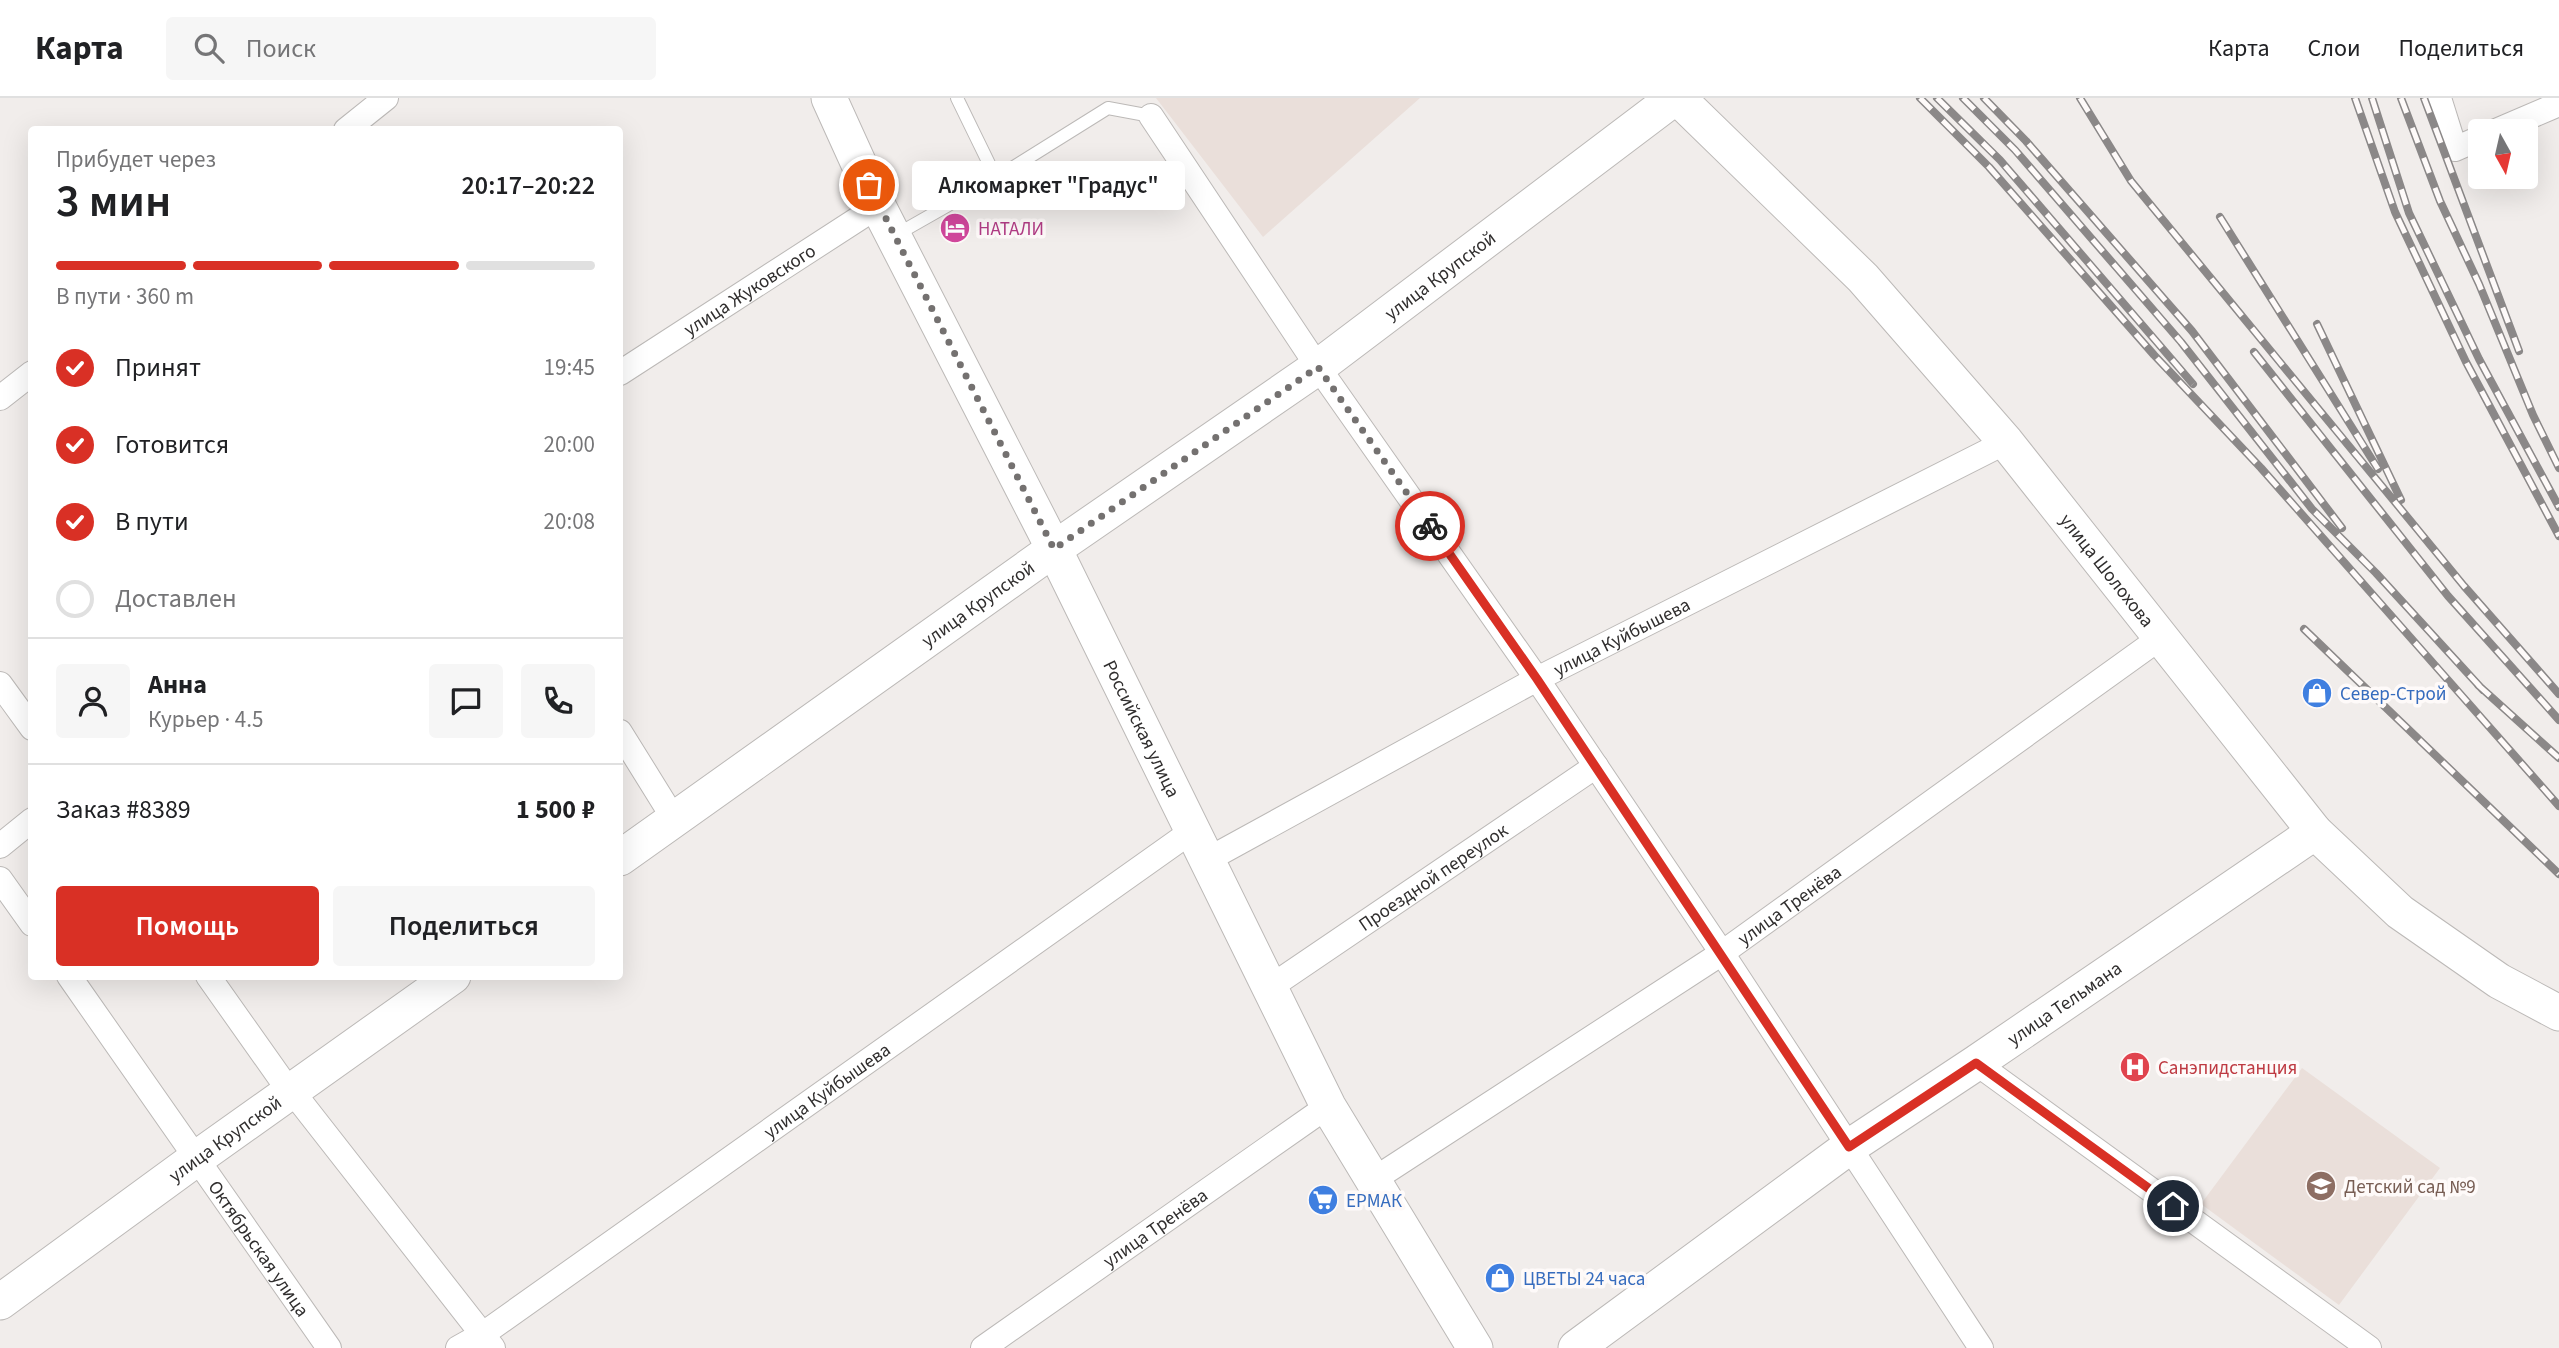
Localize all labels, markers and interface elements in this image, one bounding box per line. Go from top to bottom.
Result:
search box [166,17,656,80]
text: Карта [35,25,124,72]
icon: search [190,29,228,67]
text: Поиск [246,30,316,67]
text: Карта [2208,31,2270,66]
text: Слои [2308,31,2361,66]
text: Поделиться [2399,31,2524,66]
north arrow [2468,119,2538,189]
map controls [2468,119,2538,189]
text: Прибудет через [56,143,216,176]
pin [839,155,899,215]
callout: Алкомаркет "Градус" [911,160,1184,210]
icon: bag [850,166,888,204]
text: 20:17–20:22 [462,167,595,204]
text: 3 мин [56,169,171,234]
text: Алкомаркет "Градус" [938,169,1159,202]
hotel icon: НАТАЛИ [938,211,972,245]
place label: НАТАЛИ [978,216,1044,243]
street label: улица Крупской [1379,225,1502,327]
street label: улица Жуковского [679,238,821,343]
text: В пути · 360 m [56,280,194,313]
icon: check [56,349,94,387]
text: Принят [115,349,201,386]
text: 19:45 [544,351,595,384]
icon: check [56,426,94,464]
text: Готовится [115,426,229,463]
text: 20:00 [544,428,595,461]
courier [1395,491,1465,561]
icon: check [56,503,94,541]
text: В пути [115,503,189,540]
text: 20:08 [544,505,595,538]
icon: bike [1411,507,1449,545]
street label: улица Шолохова [2053,508,2160,634]
street label: улица Крупской [916,555,1041,654]
text: Доставлен [115,580,237,617]
street label: улица Куйбышева [1549,592,1695,684]
street label: Российская улица [1096,656,1186,802]
button: person [56,664,130,738]
button: chat [429,664,503,738]
button: phone [521,664,595,738]
text: Анна [148,666,207,703]
shop icon: Север-Строй [2300,676,2334,710]
place label: Север-Строй [2340,681,2447,708]
text: Курьер · 4.5 [148,703,263,736]
text: Заказ #8389 [56,791,191,828]
text: 1 500 ₽ [516,791,595,828]
street label: Проездной переулок [1353,817,1514,938]
street label: улица Тренёва [1732,859,1848,953]
button: Помощь [56,886,319,966]
button: Поделиться [333,886,595,966]
street label: улица Тельмана [2002,955,2128,1053]
street label: улица Куйбышева [759,1037,897,1146]
hospital icon: Санэпидстанция [2118,1050,2152,1084]
place label: Санэпидстанция [2158,1055,2297,1082]
street label: улица Крупской [164,1090,288,1189]
school or university icon: Детский сад №9 [2304,1169,2338,1203]
place label: Детский сад №9 [2344,1174,2476,1201]
street label: Октябрьская улица [201,1175,315,1323]
pin [2143,1176,2203,1236]
street label: улица Тренёва [1098,1182,1214,1275]
supermarket icon: ЕРМАК [1306,1183,1340,1217]
icon: home [2154,1187,2192,1225]
place label: ЕРМАК [1346,1188,1402,1215]
shop icon: ЦВЕТЫ 24 часа [1483,1261,1517,1295]
place label: ЦВЕТЫ 24 часа [1523,1266,1645,1293]

